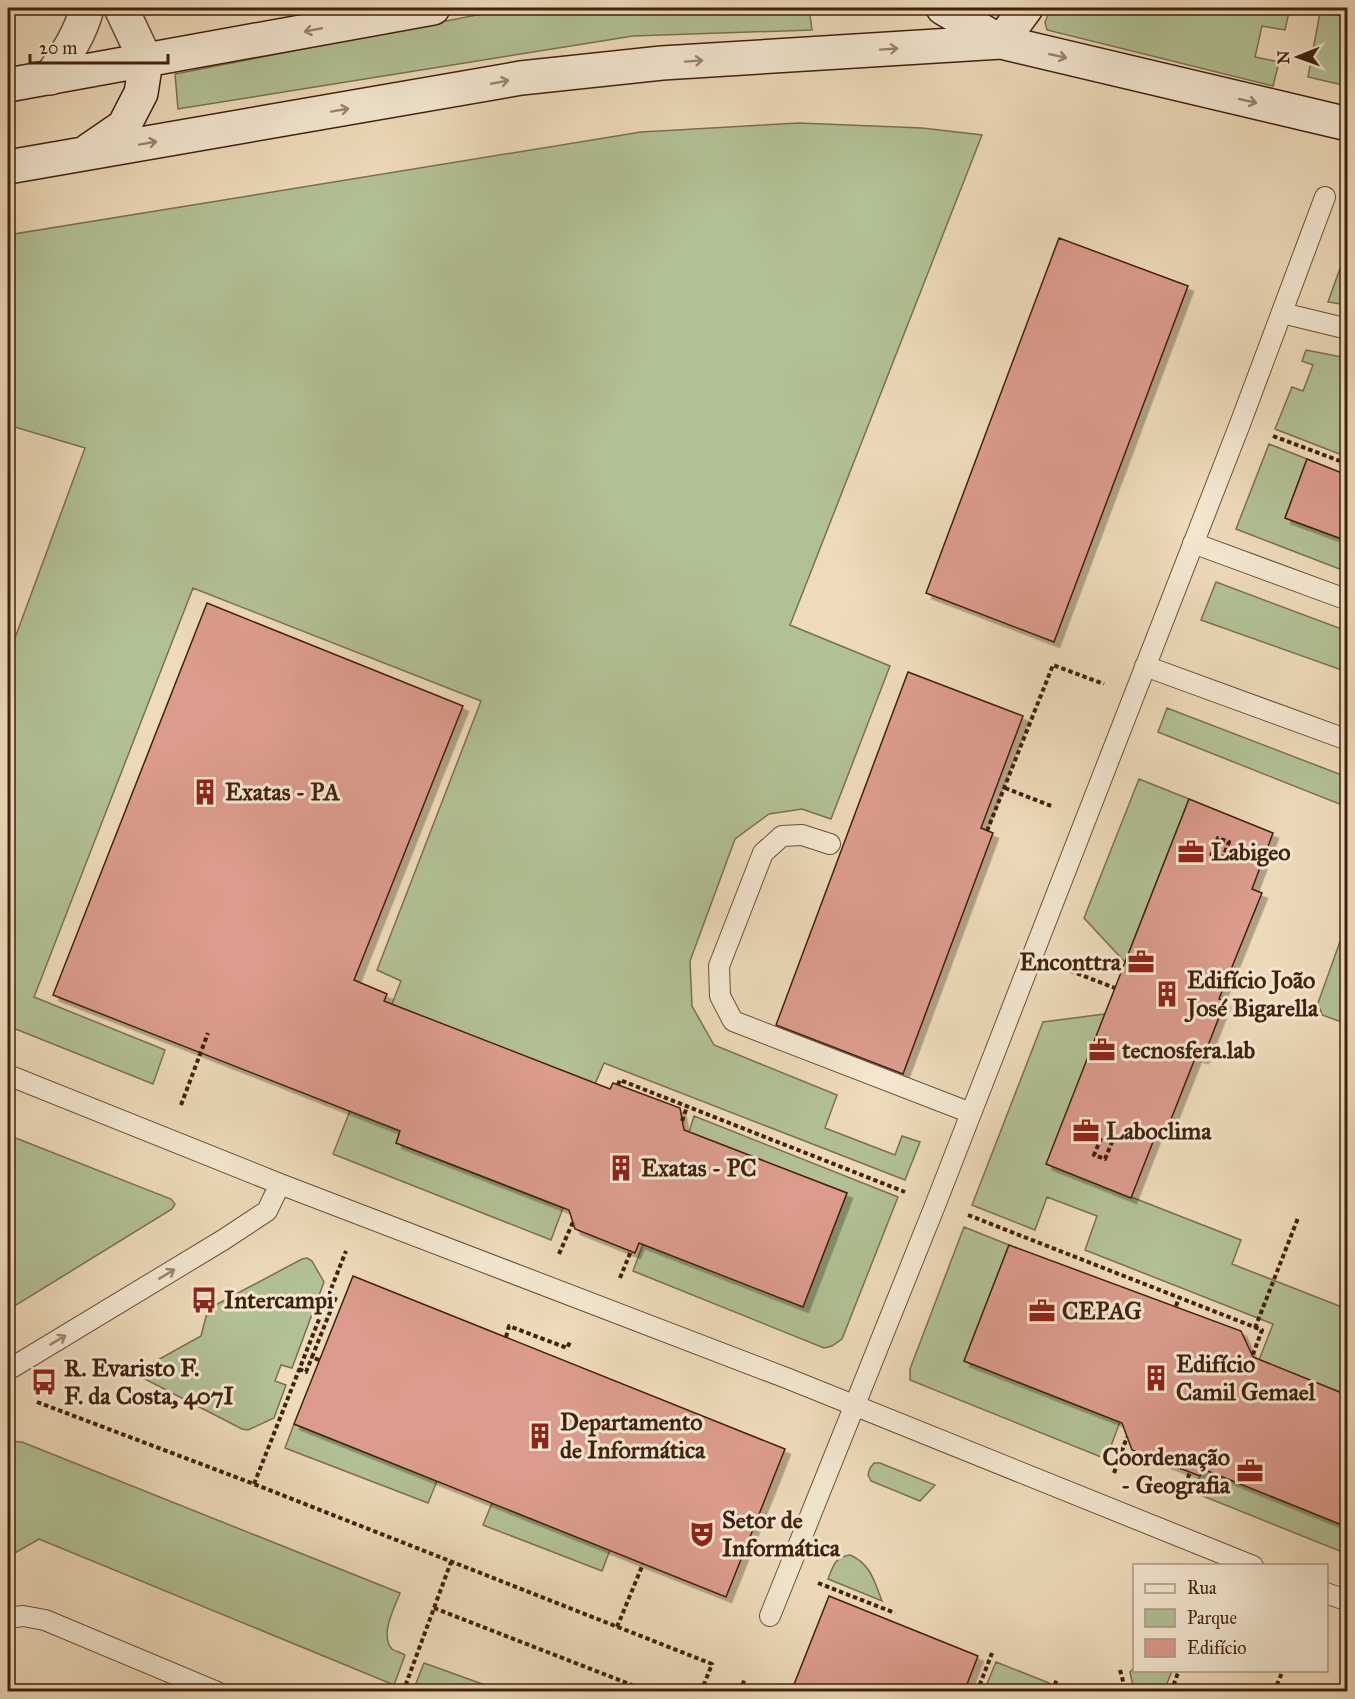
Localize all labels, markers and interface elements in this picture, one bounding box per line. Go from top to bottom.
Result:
one-way arrow [304,25,323,36]
scale bar [30,27,168,65]
north arrow [1268,27,1328,87]
text: 20 m [39,37,77,59]
one-way arrow [878,43,898,54]
one-way arrow [1048,50,1067,62]
text: N [1274,50,1293,64]
one-way arrow [684,55,704,66]
one-way arrow [490,76,510,87]
one-way arrow [1238,95,1257,107]
one-way arrow [330,104,349,115]
one-way arrow [138,137,157,148]
building icon: Exatas - PA [190,777,220,807]
place label: Exatas - PA [225,777,341,807]
office icon: Labigeo [1176,837,1206,867]
place label: Labigeo [1211,837,1291,867]
place label: Enconttra [1019,947,1122,977]
office icon: Enconttra [1126,947,1156,977]
place label: Edifício João José Bigarella [1184,965,1319,1023]
building icon: Edifício João José Bigarella [1152,979,1182,1009]
office icon: tecnosfera.lab [1087,1035,1117,1065]
place label: tecnosfera.lab [1121,1035,1256,1065]
office icon: Laboclima [1071,1116,1101,1146]
place label: Laboclima [1106,1116,1212,1146]
building icon: Exatas - PC [606,1153,636,1183]
place label: Exatas - PC [641,1153,757,1183]
one-way arrow [158,1268,175,1280]
bus stop icon: Intercampi [189,1285,219,1315]
place label: Intercampi [224,1285,334,1315]
office icon: CEPAG [1027,1296,1057,1326]
place label: CEPAG [1062,1296,1142,1326]
one-way arrow [49,1334,66,1346]
place label: Edifício Camil Gemael [1176,1349,1316,1407]
place label: R. Evaristo F. F. da Costa, 407I [64,1353,234,1411]
building icon: Edifício Camil Gemael [1141,1363,1171,1393]
bus stop icon: R. Evaristo F. F. da Costa, 407I [29,1367,59,1397]
place label: Departamento de Informática [560,1407,706,1465]
building icon: Departamento de Informática [525,1421,555,1451]
place label: Coordenação - Geografia [1103,1442,1231,1500]
office icon: Coordenação - Geografia [1235,1456,1265,1486]
place label: Setor de Informática [722,1505,841,1563]
theatre icon: Setor de Informática [687,1519,717,1549]
legend [1133,1564,1328,1672]
text: Rua [1187,1577,1217,1599]
text: Parque [1187,1607,1237,1630]
text: Edifício [1187,1637,1246,1659]

